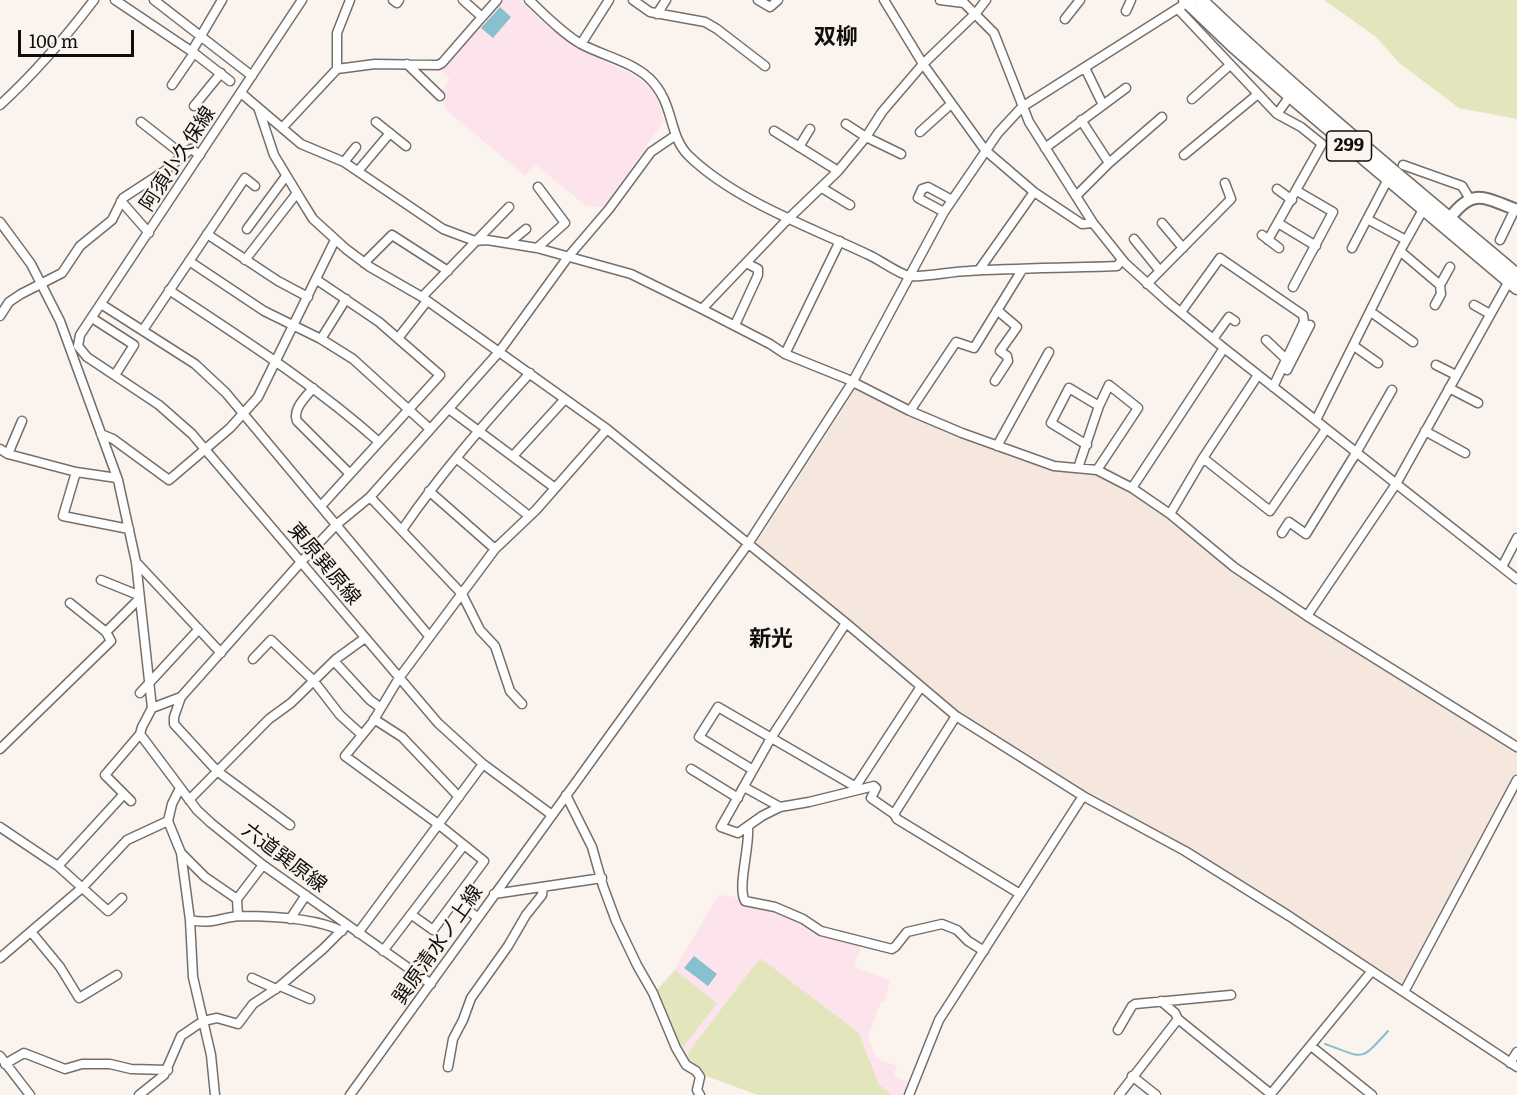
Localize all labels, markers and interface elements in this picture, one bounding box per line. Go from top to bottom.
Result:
scale bar [21,18,136,56]
district label: 双柳 [814,25,858,51]
text: 100 m [29,27,78,54]
street label: 阿須小久保線 [135,102,221,216]
road number: 299 [1326,131,1372,161]
street label: 東原巽原線 [283,518,365,610]
district label: 新光 [749,627,793,653]
street label: 六道巽原線 [237,818,331,898]
street label: 巽原清水ノ上線 [388,881,488,1009]

